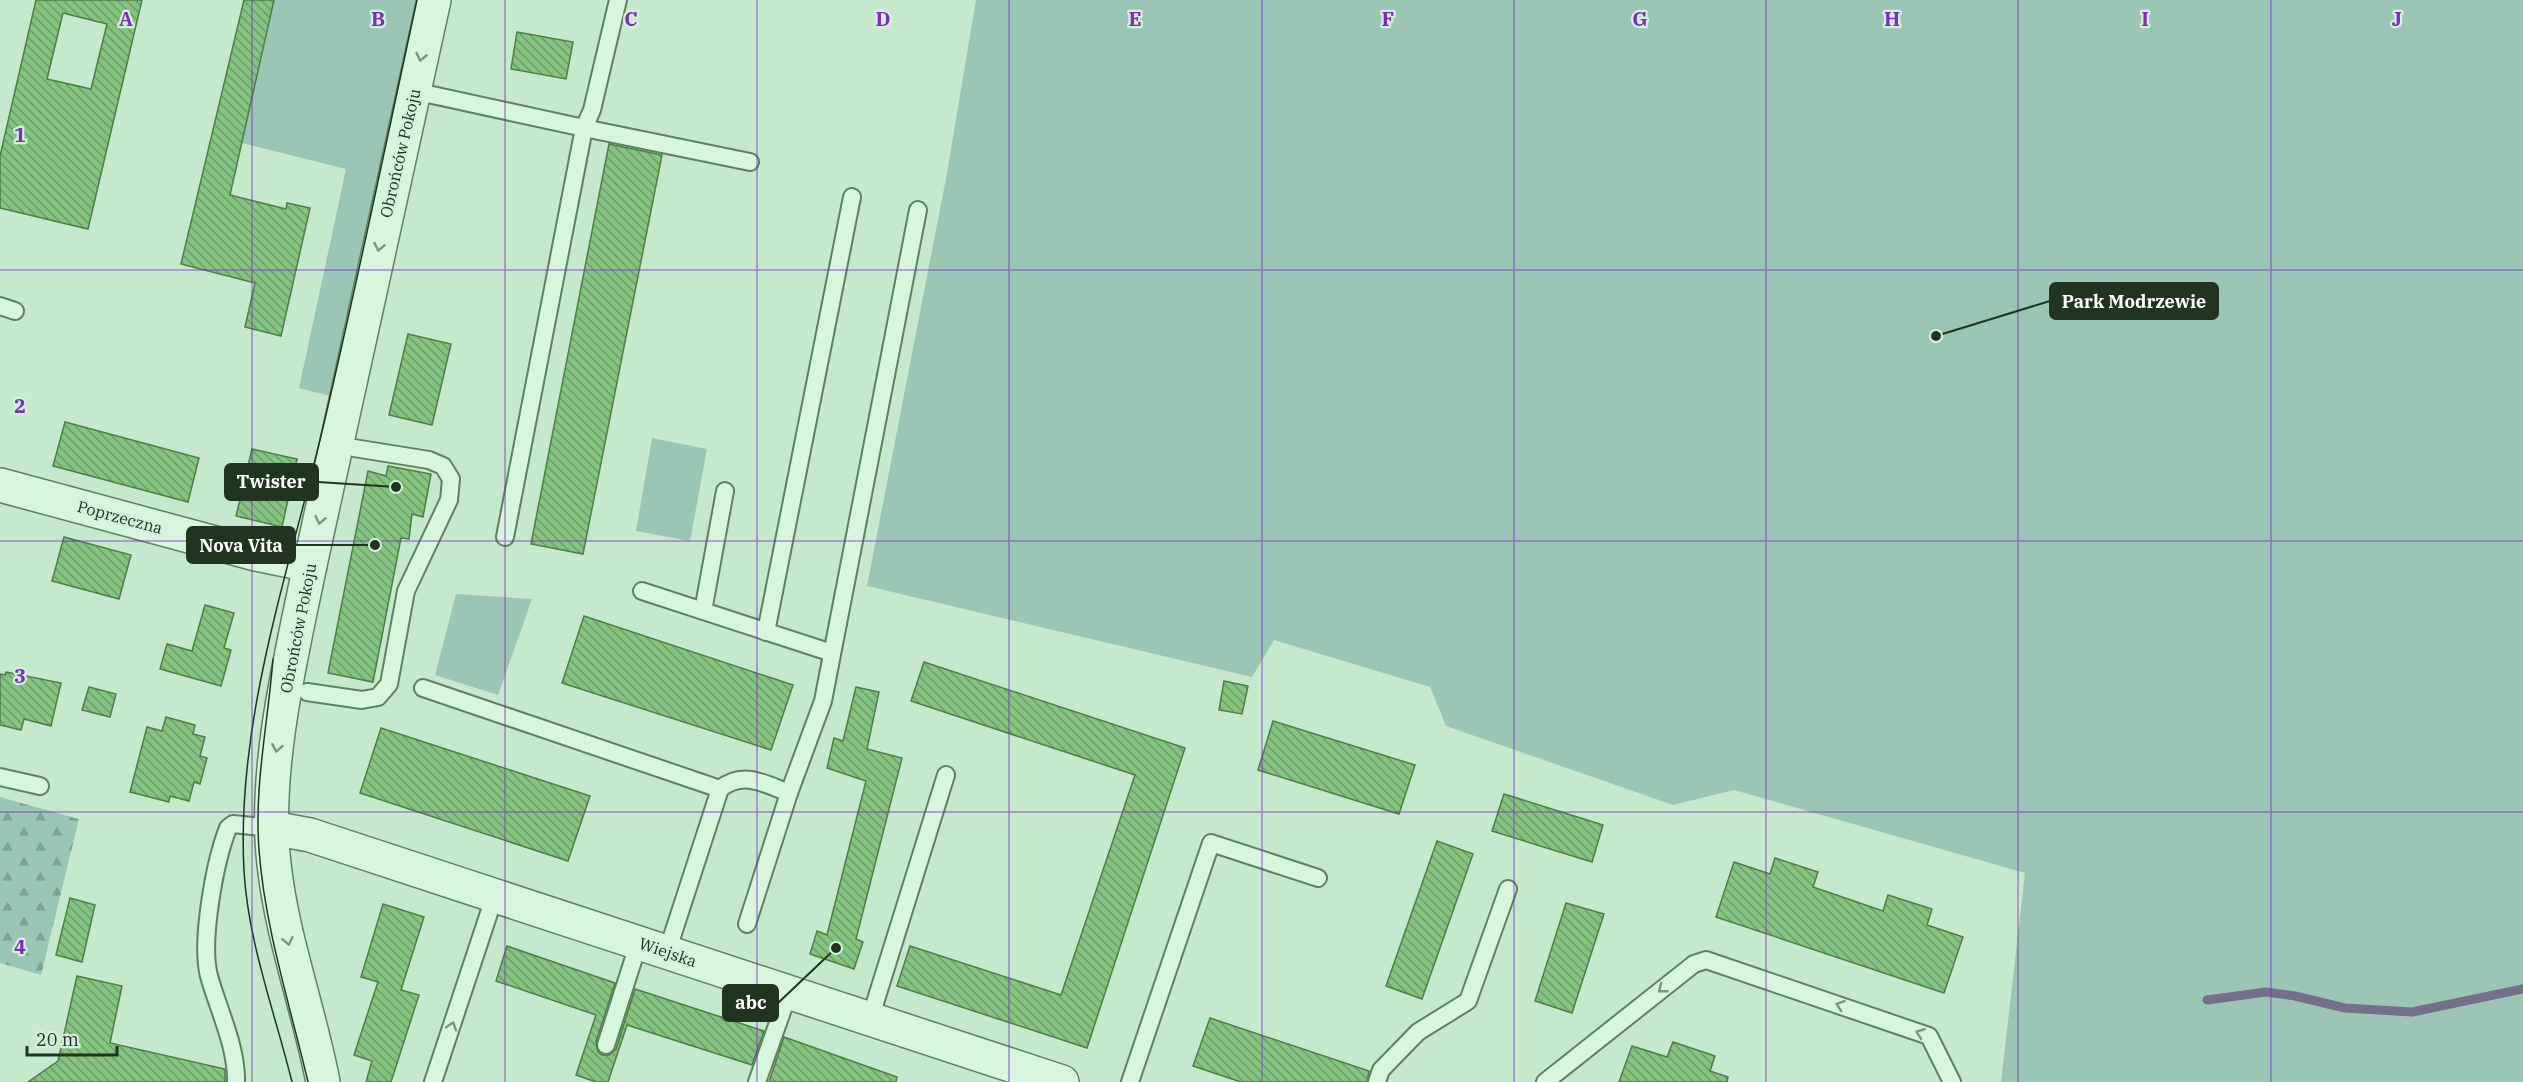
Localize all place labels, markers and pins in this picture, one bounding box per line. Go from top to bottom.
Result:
callout: Park Modrzewie [2050,283,2218,319]
callout: Twister [225,464,318,500]
callout: Nova Vita [187,527,295,563]
callout: abc [723,985,778,1021]

